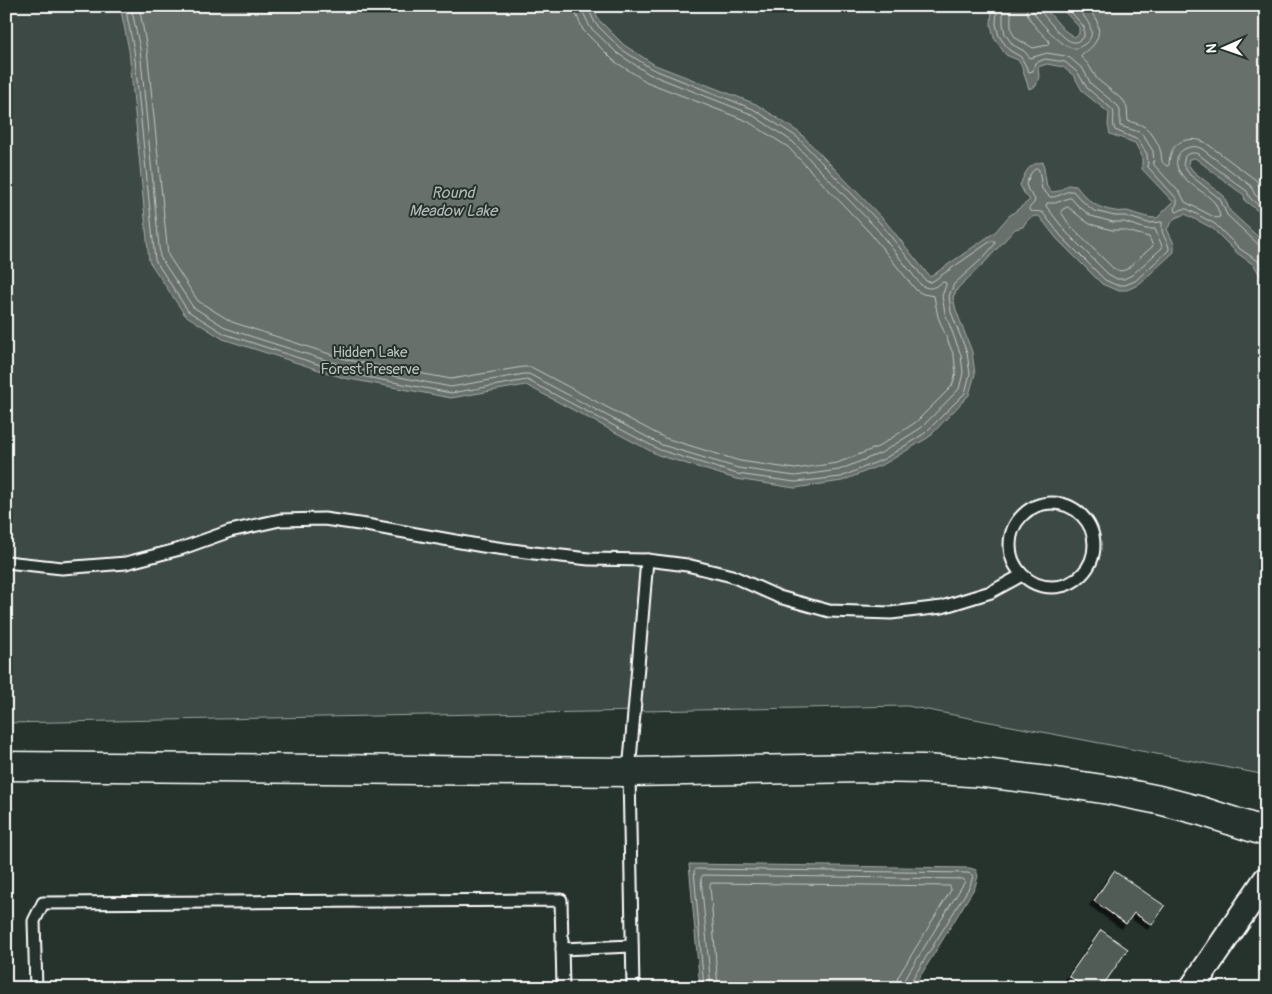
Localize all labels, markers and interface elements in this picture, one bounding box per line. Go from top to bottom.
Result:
north arrow [1200,22,1250,72]
text: N [1203,43,1220,53]
water label: Round Meadow Lake [409,183,499,221]
park label: Hidden Lake Forest Preserve [321,343,420,379]

